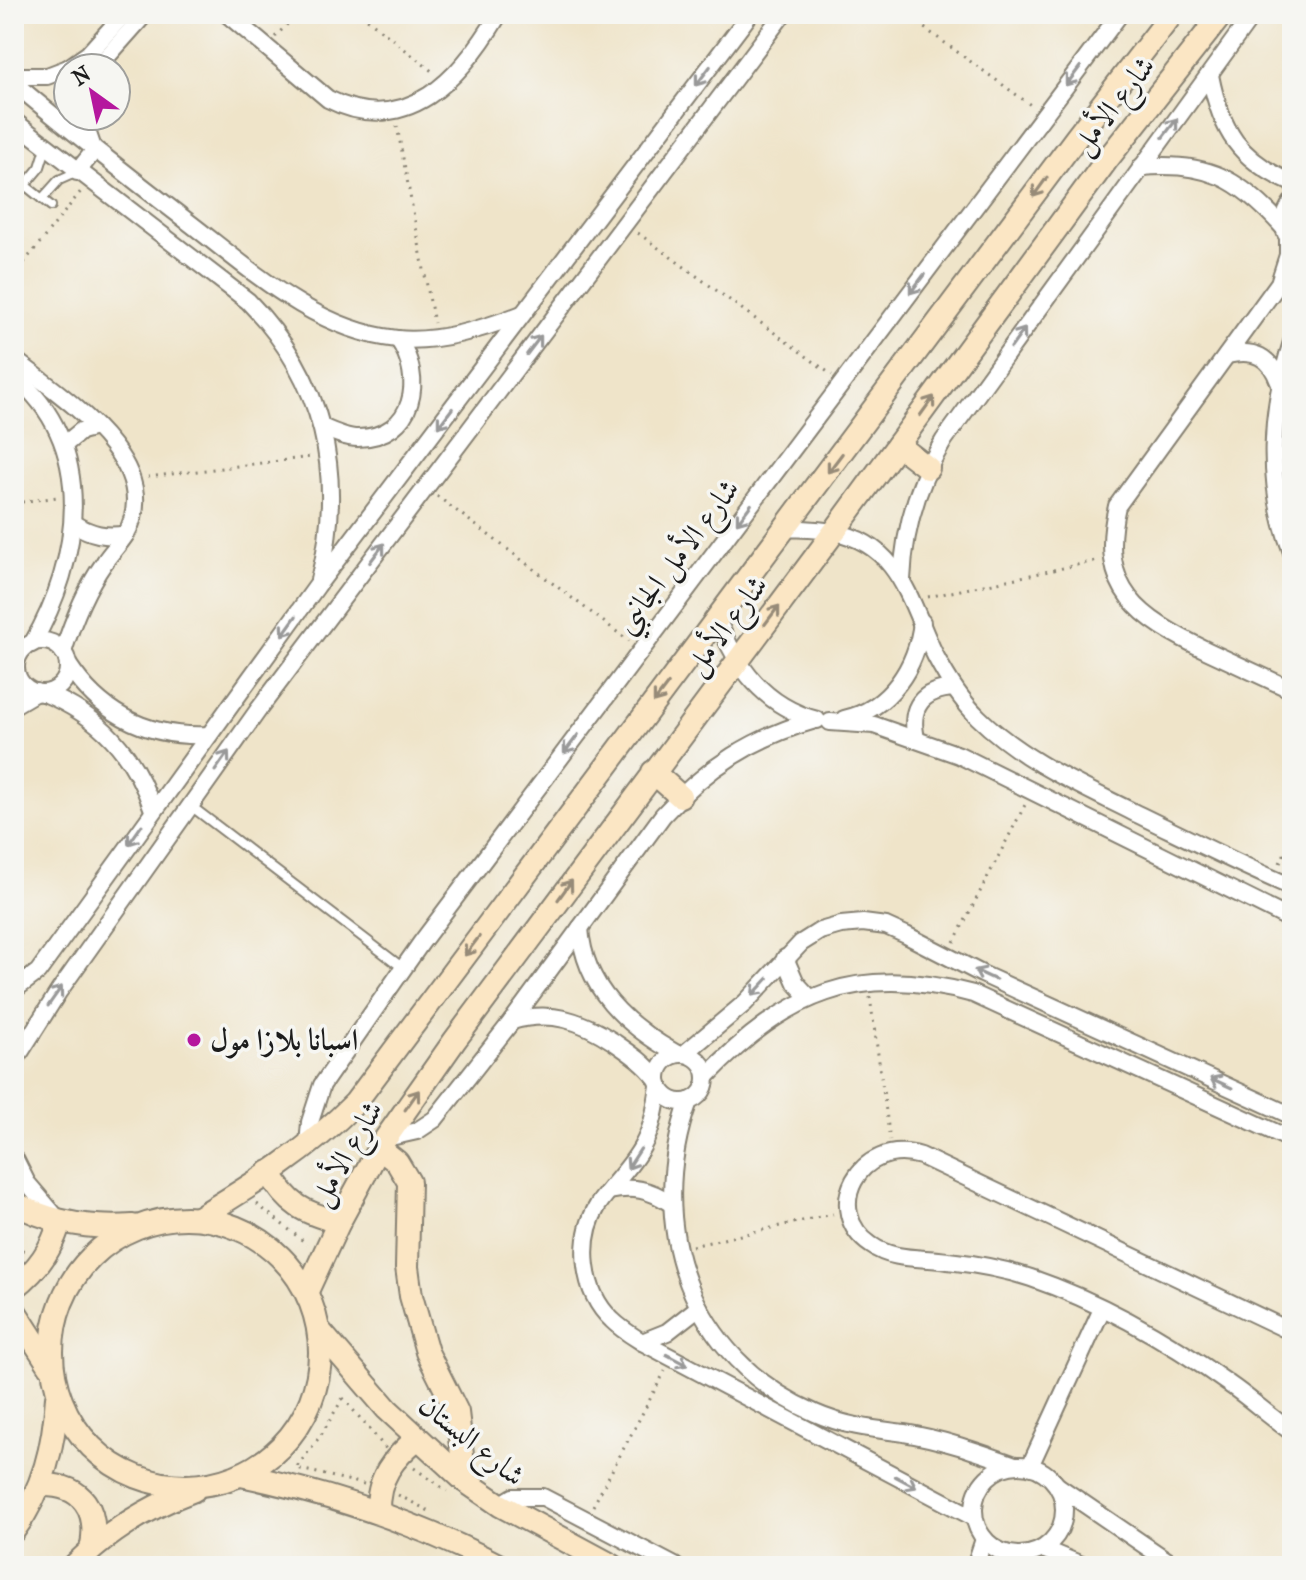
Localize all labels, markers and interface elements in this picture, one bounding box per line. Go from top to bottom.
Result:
street label: شارع الأمل [1061,47,1168,166]
north arrow [52,52,132,132]
text: N [68,60,96,92]
one-way arrow [695,65,712,87]
one-way arrow [1065,65,1082,86]
one-way arrow [1162,118,1179,139]
one-way arrow [1032,176,1049,197]
one-way arrow [908,273,925,294]
one-way arrow [1009,328,1026,350]
one-way arrow [525,335,542,357]
one-way arrow [918,396,935,418]
one-way arrow [436,406,453,428]
one-way arrow [826,452,843,473]
street label: شارع الأمل الجانبي [607,471,747,641]
one-way arrow [735,503,752,524]
one-way arrow [368,543,385,564]
street label: شارع الأمل [677,568,775,682]
one-way arrow [763,605,780,626]
one-way arrow [280,614,297,636]
one-way arrow [652,681,669,703]
one-way arrow [562,733,579,754]
one-way arrow [214,751,230,773]
one-way arrow [127,824,143,846]
one-way arrow [557,880,574,901]
one-way arrow [463,935,480,956]
one-way arrow [973,967,997,982]
one-way arrow [751,977,770,997]
one-way arrow [47,986,63,1008]
place label: اسبانا بلازا مول [210,1023,358,1059]
marker: اسبانا بلازا مول [185,1031,203,1049]
one-way arrow [1209,1075,1234,1090]
one-way arrow [404,1090,420,1112]
street label: شارع الأمل [299,1093,396,1215]
one-way arrow [626,1147,643,1169]
one-way arrow [664,1353,688,1369]
street label: شارع البستان [407,1387,532,1499]
one-way arrow [894,1474,918,1490]

